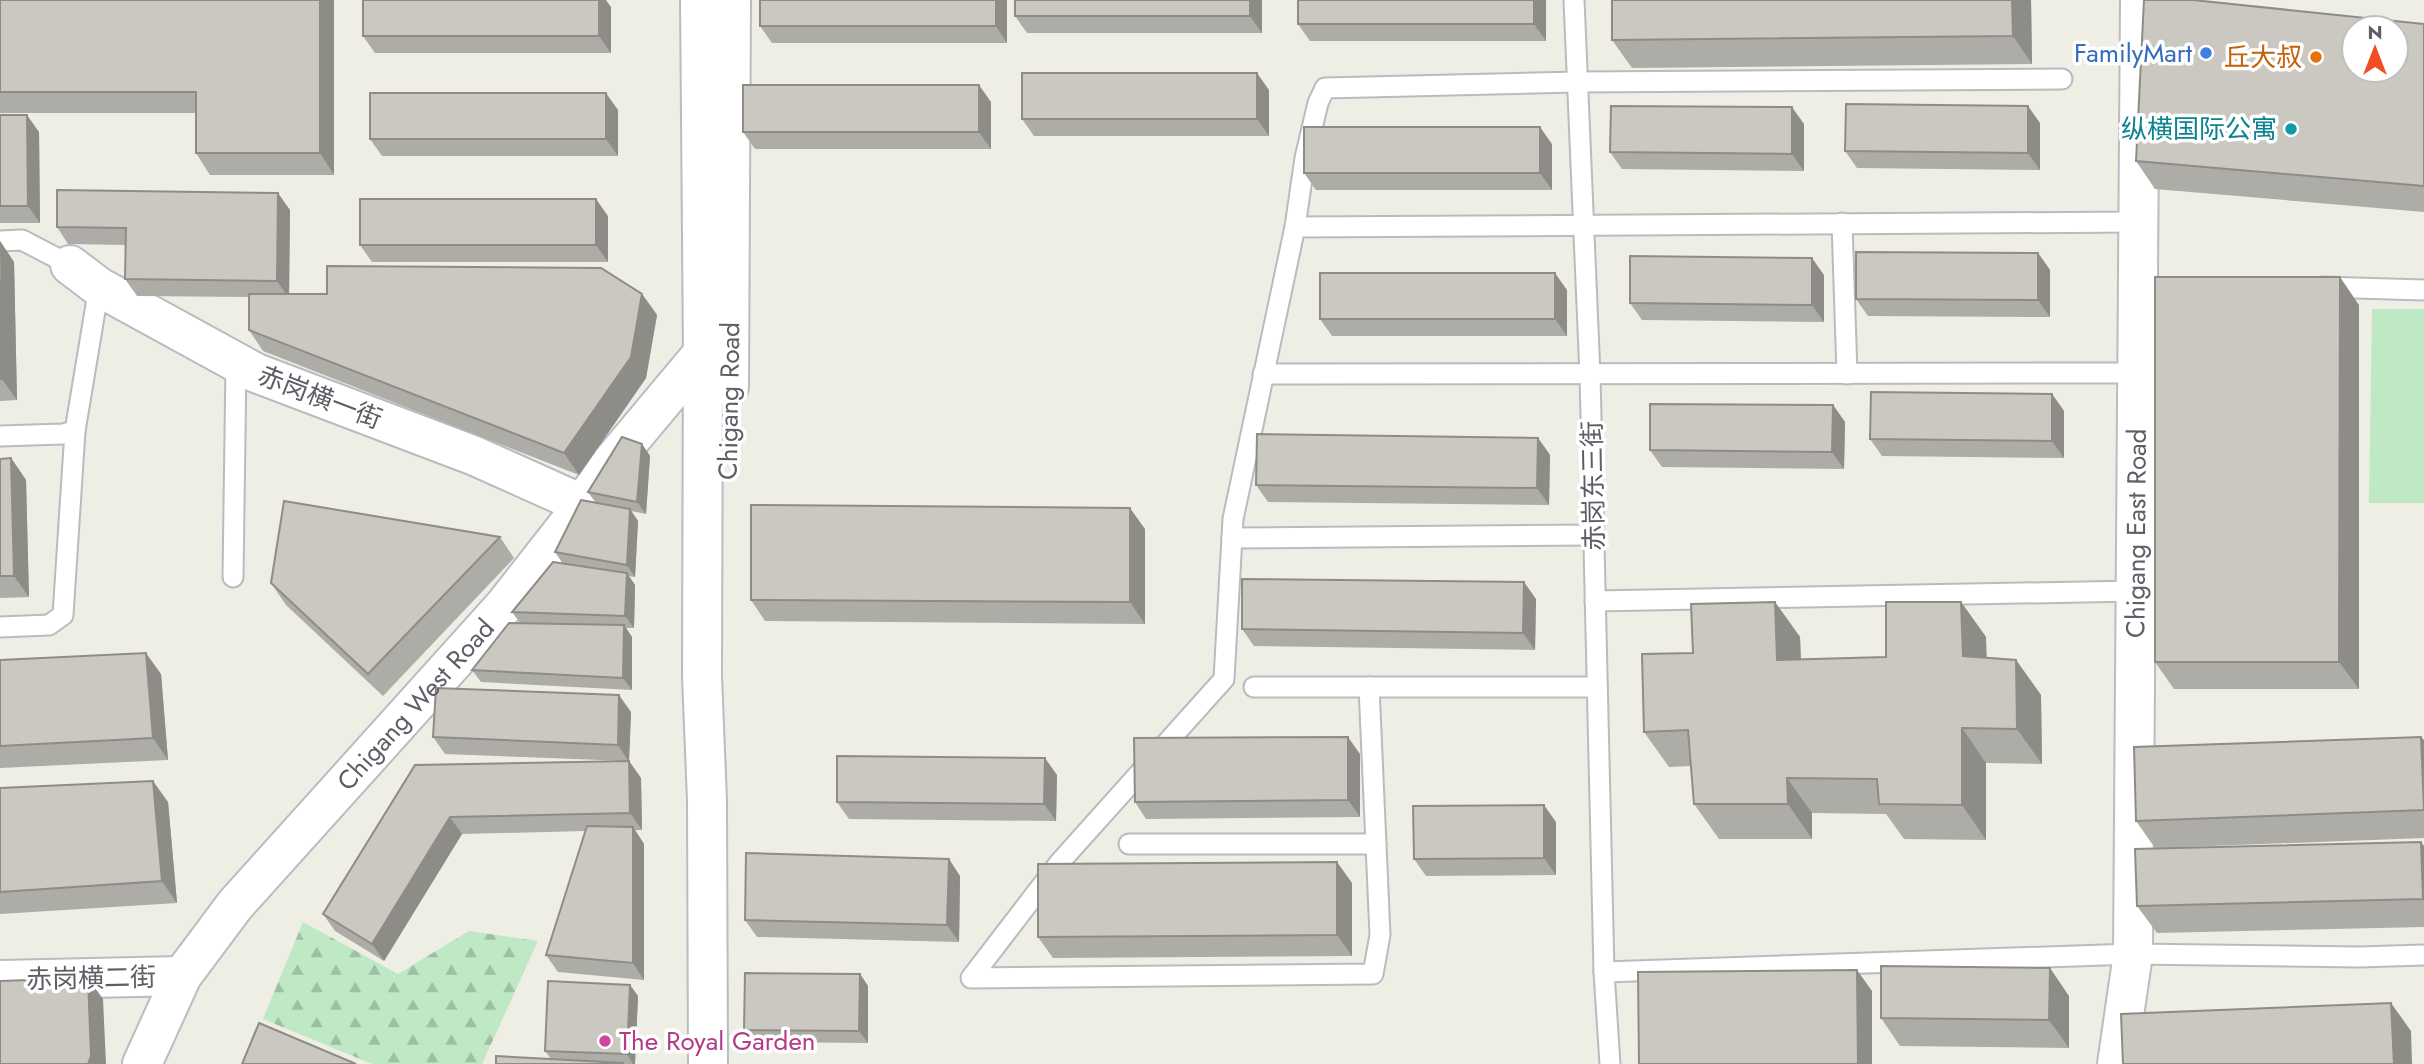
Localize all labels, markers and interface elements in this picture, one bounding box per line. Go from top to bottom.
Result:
north arrow [2340,14,2410,84]
text: N [2367,19,2383,46]
place label: FamilyMart [2074,34,2193,72]
place label: 丘大叔 [2224,38,2302,76]
marker: FamilyMart [2198,45,2214,61]
marker: 丘大叔 [2308,49,2324,65]
place label: 纵横国际公寓 [2121,110,2277,148]
marker: 纵横国际公寓 [2283,121,2299,137]
street label: Chigang Road [709,322,749,480]
street label: 赤岗横一街 [253,356,387,438]
street label: 赤岗东三街 [1573,421,1613,551]
street label: Chigang East Road [2116,428,2156,638]
street label: Chigang West Road [328,610,503,799]
street label: 赤岗横二街 [26,958,156,998]
place label: The Royal Garden [619,1022,815,1060]
marker: The Royal Garden [597,1033,613,1049]

